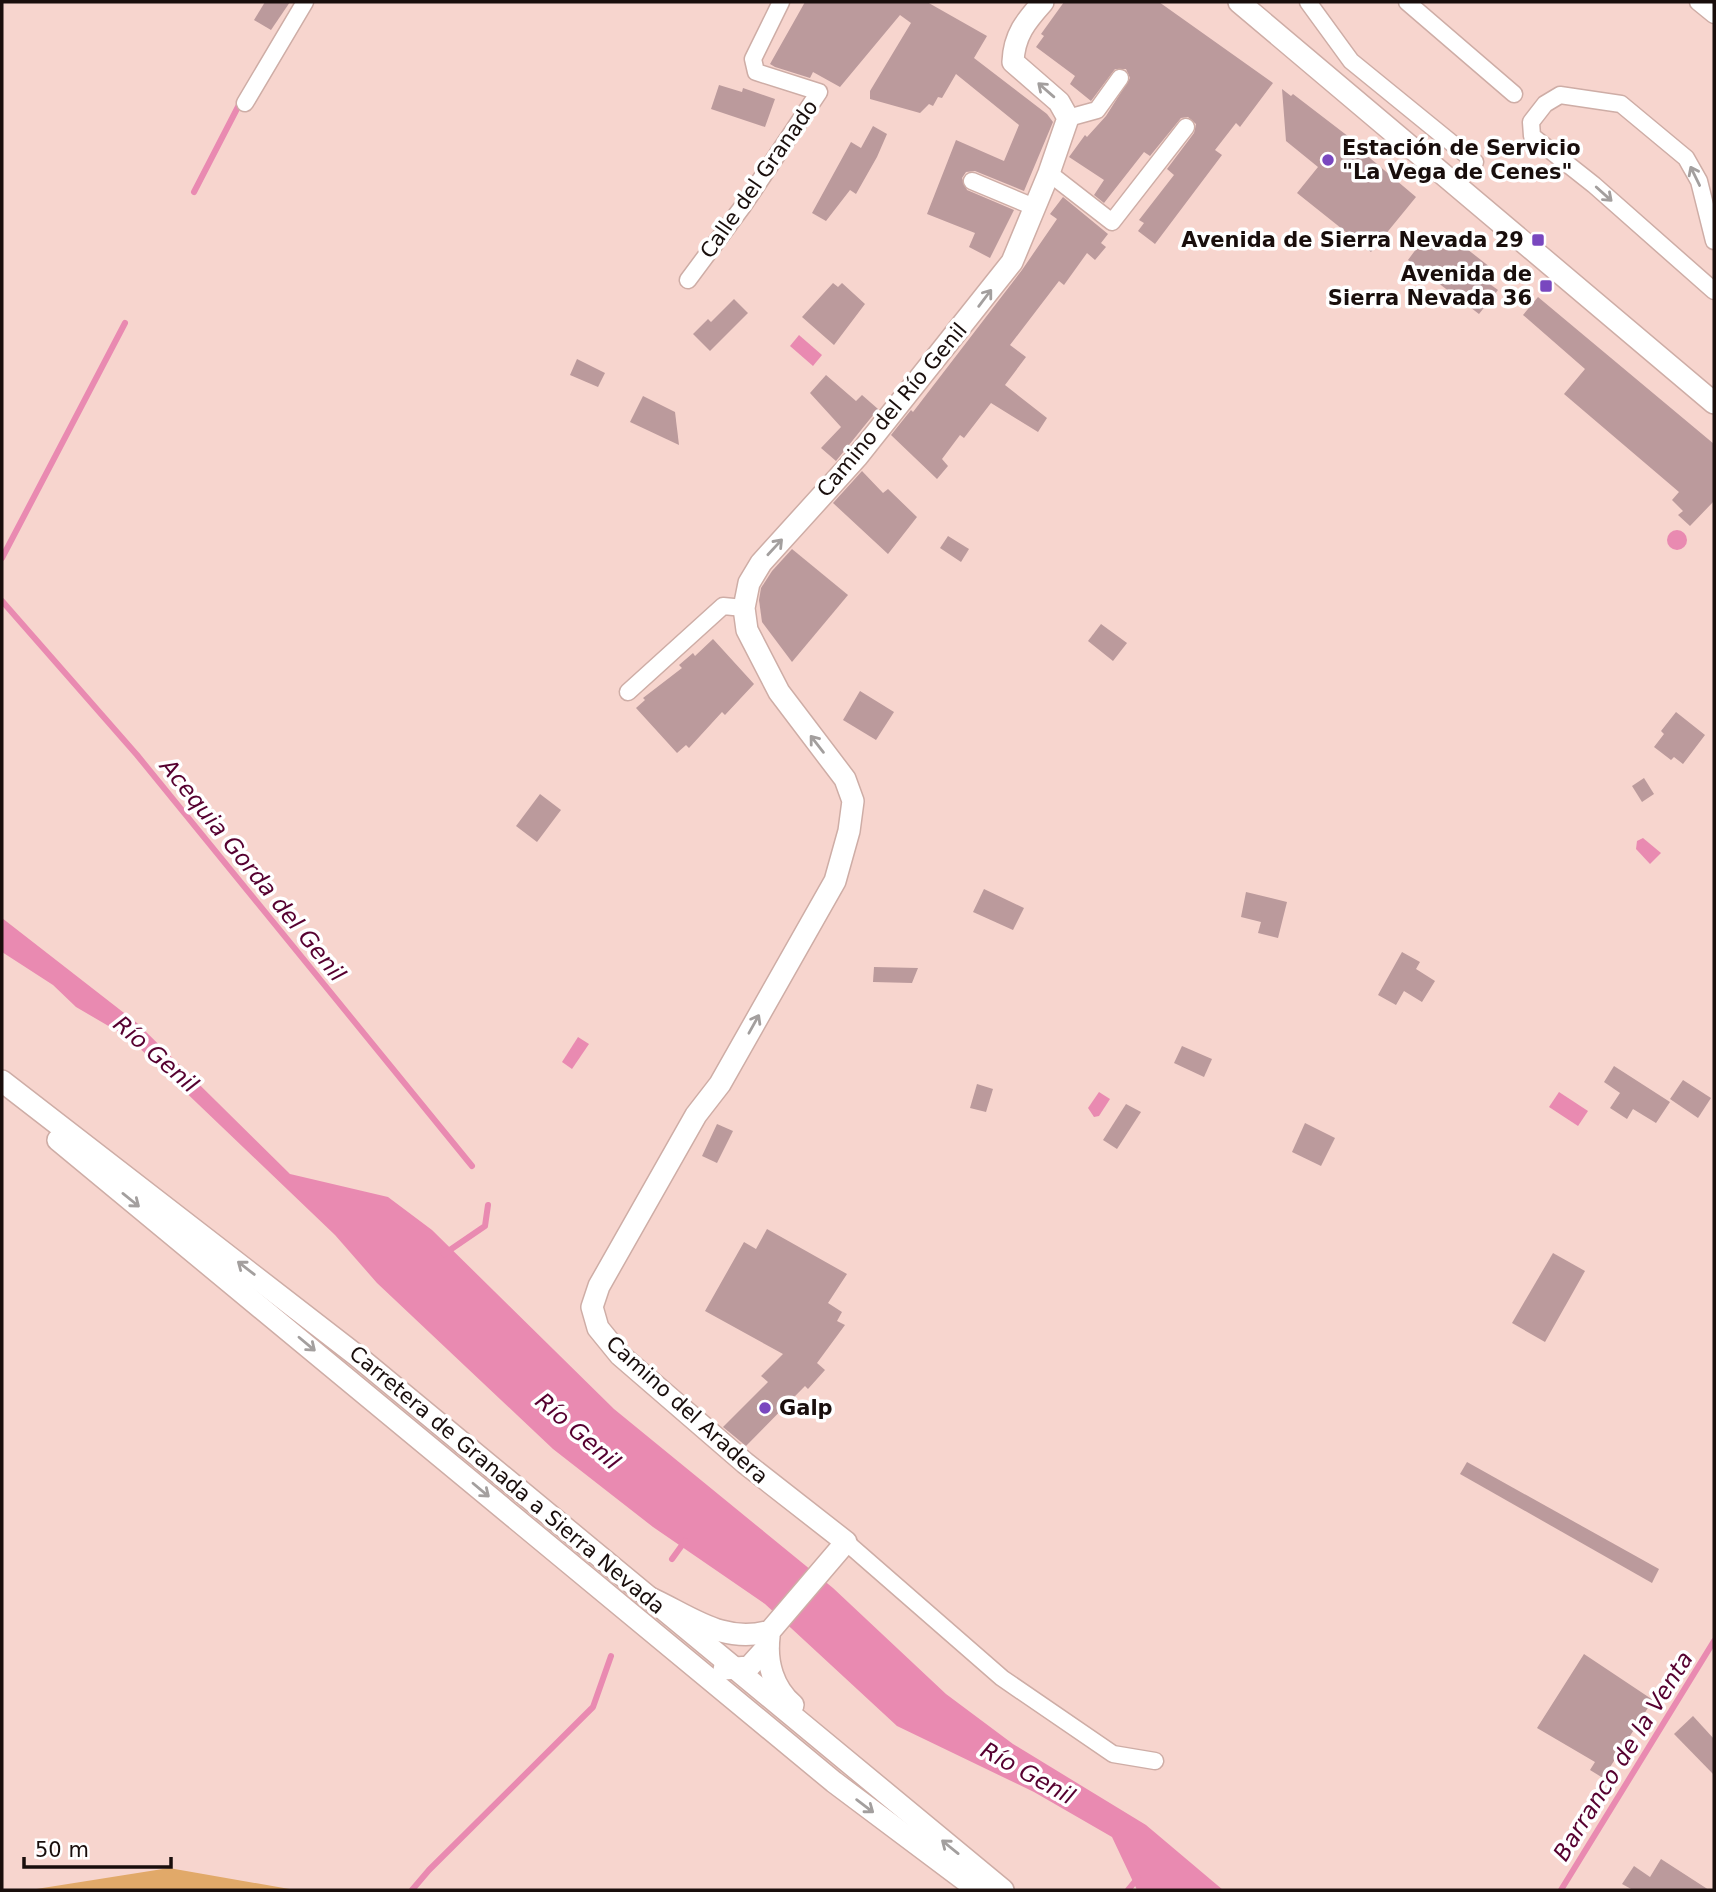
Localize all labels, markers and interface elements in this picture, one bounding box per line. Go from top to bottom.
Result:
one-way arrow [1037,82,1055,98]
street label: Calle del Granado [695,95,823,263]
place label: Estación de Servicio "La Vega de Cenes" [1342,136,1581,184]
marker: Estación de Servicio "La Vega de Cenes" [1320,152,1336,168]
one-way arrow [1688,166,1702,187]
one-way arrow [1595,186,1613,202]
place label: Avenida de Sierra Nevada 29 [1181,228,1524,252]
marker: Avenida de Sierra Nevada 29 [1530,232,1546,248]
place label: Avenida de Sierra Nevada 36 [1328,262,1532,310]
marker: Avenida de Sierra Nevada 36 [1538,278,1554,294]
one-way arrow [977,289,992,307]
street label: Camino del Río Genil [812,318,972,502]
one-way arrow [767,539,784,556]
one-way arrow [809,736,825,754]
water label: Acequia Gorda del Genil [154,752,351,987]
water label: Río Genil [109,1010,204,1098]
one-way arrow [748,1014,761,1035]
one-way arrow [121,1192,140,1207]
one-way arrow [237,1260,256,1275]
street label: Camino del Aradera [601,1331,773,1489]
one-way arrow [297,1336,315,1352]
street label: Carretera de Granada a Sierra Nevada [344,1341,670,1619]
water label: Río Genil [531,1387,626,1475]
place label: Galp [779,1396,833,1420]
marker: Galp [757,1400,773,1416]
one-way arrow [472,1482,490,1498]
water label: Barranco de la Venta [1548,1647,1698,1865]
water label: Río Genil [977,1737,1080,1810]
one-way arrow [855,1798,874,1813]
scale bar [24,1826,172,1870]
text: 50 m [35,1838,89,1862]
one-way arrow [942,1839,960,1855]

